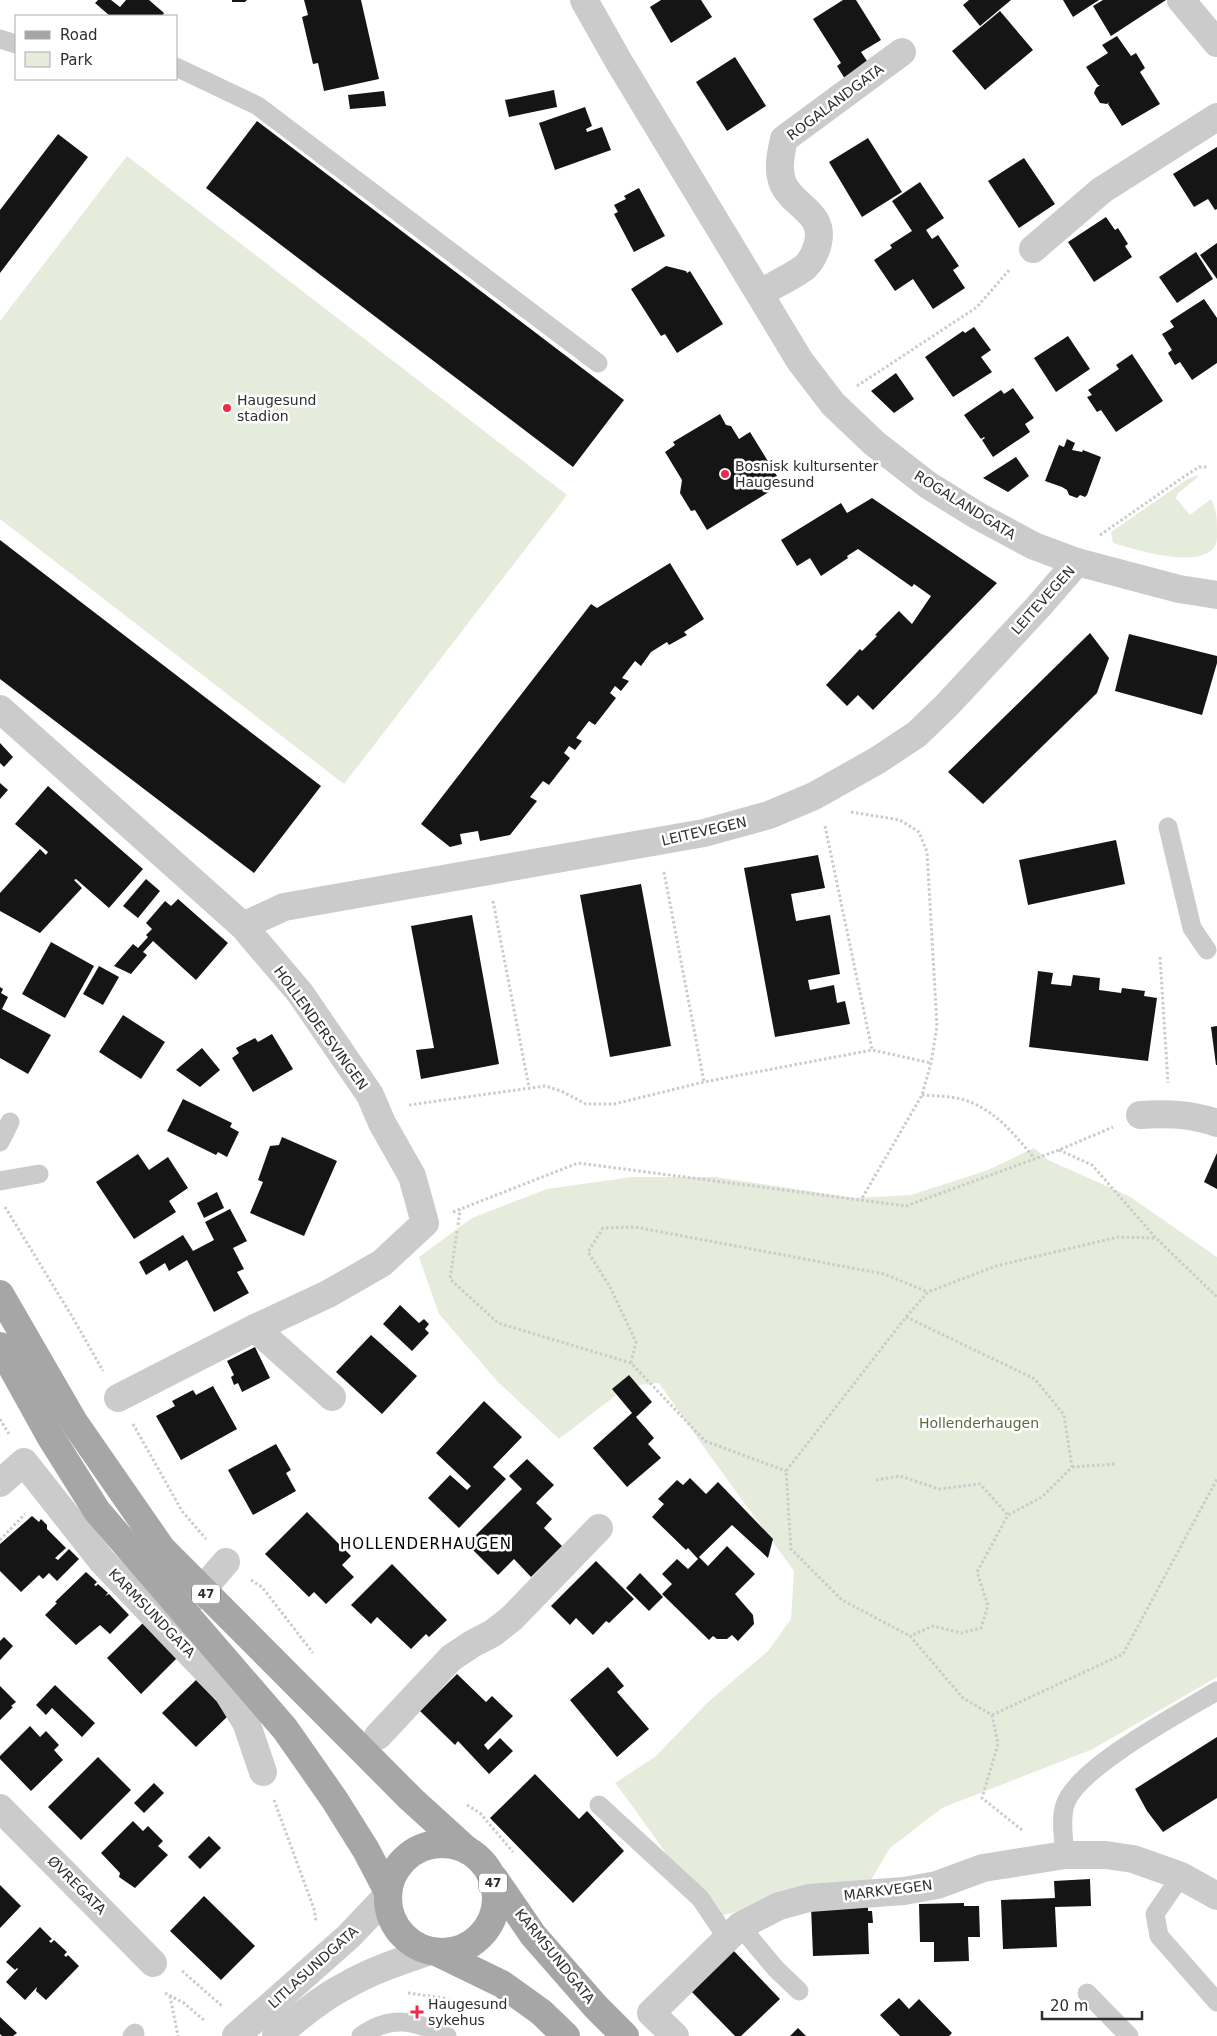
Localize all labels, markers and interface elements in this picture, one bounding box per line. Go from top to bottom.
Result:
legend [15,15,178,80]
text: Road [60,26,98,44]
text: Park [60,51,93,69]
street label: ROGALANDGATA [784,60,887,143]
place label: Haugesund stadion [237,392,316,424]
marker: Haugesund stadion [221,402,233,414]
place label: Bosnisk kultursenter Haugesund [735,458,879,490]
street label: ROGALANDGATA [911,467,1019,543]
marker: Bosnisk kultursenter Haugesund [719,468,731,480]
street label: LEITEVEGEN [1008,562,1078,638]
street label: LEITEVEGEN [660,813,748,849]
street label: HOLLENDERSVINGEN [271,963,371,1093]
park label: Hollenderhaugen [919,1415,1039,1431]
district label: HOLLENDERHAUGEN [340,1535,512,1553]
street label: KARMSUNDGATA [106,1565,199,1661]
road number: 47 [192,1585,220,1604]
street label: ØVREGATA [45,1853,110,1918]
road number: 47 [479,1874,507,1892]
street label: MARKVEGEN [843,1877,933,1903]
street label: KARMSUNDGATA [512,1905,598,2007]
street label: LITLASUNDGATA [265,1922,361,2011]
scale bar [1042,1988,1142,2020]
place label: Haugesund sykehus [428,1996,507,2028]
text: 20 m [1050,1997,1088,2015]
marker: Haugesund sykehus [410,2005,424,2019]

